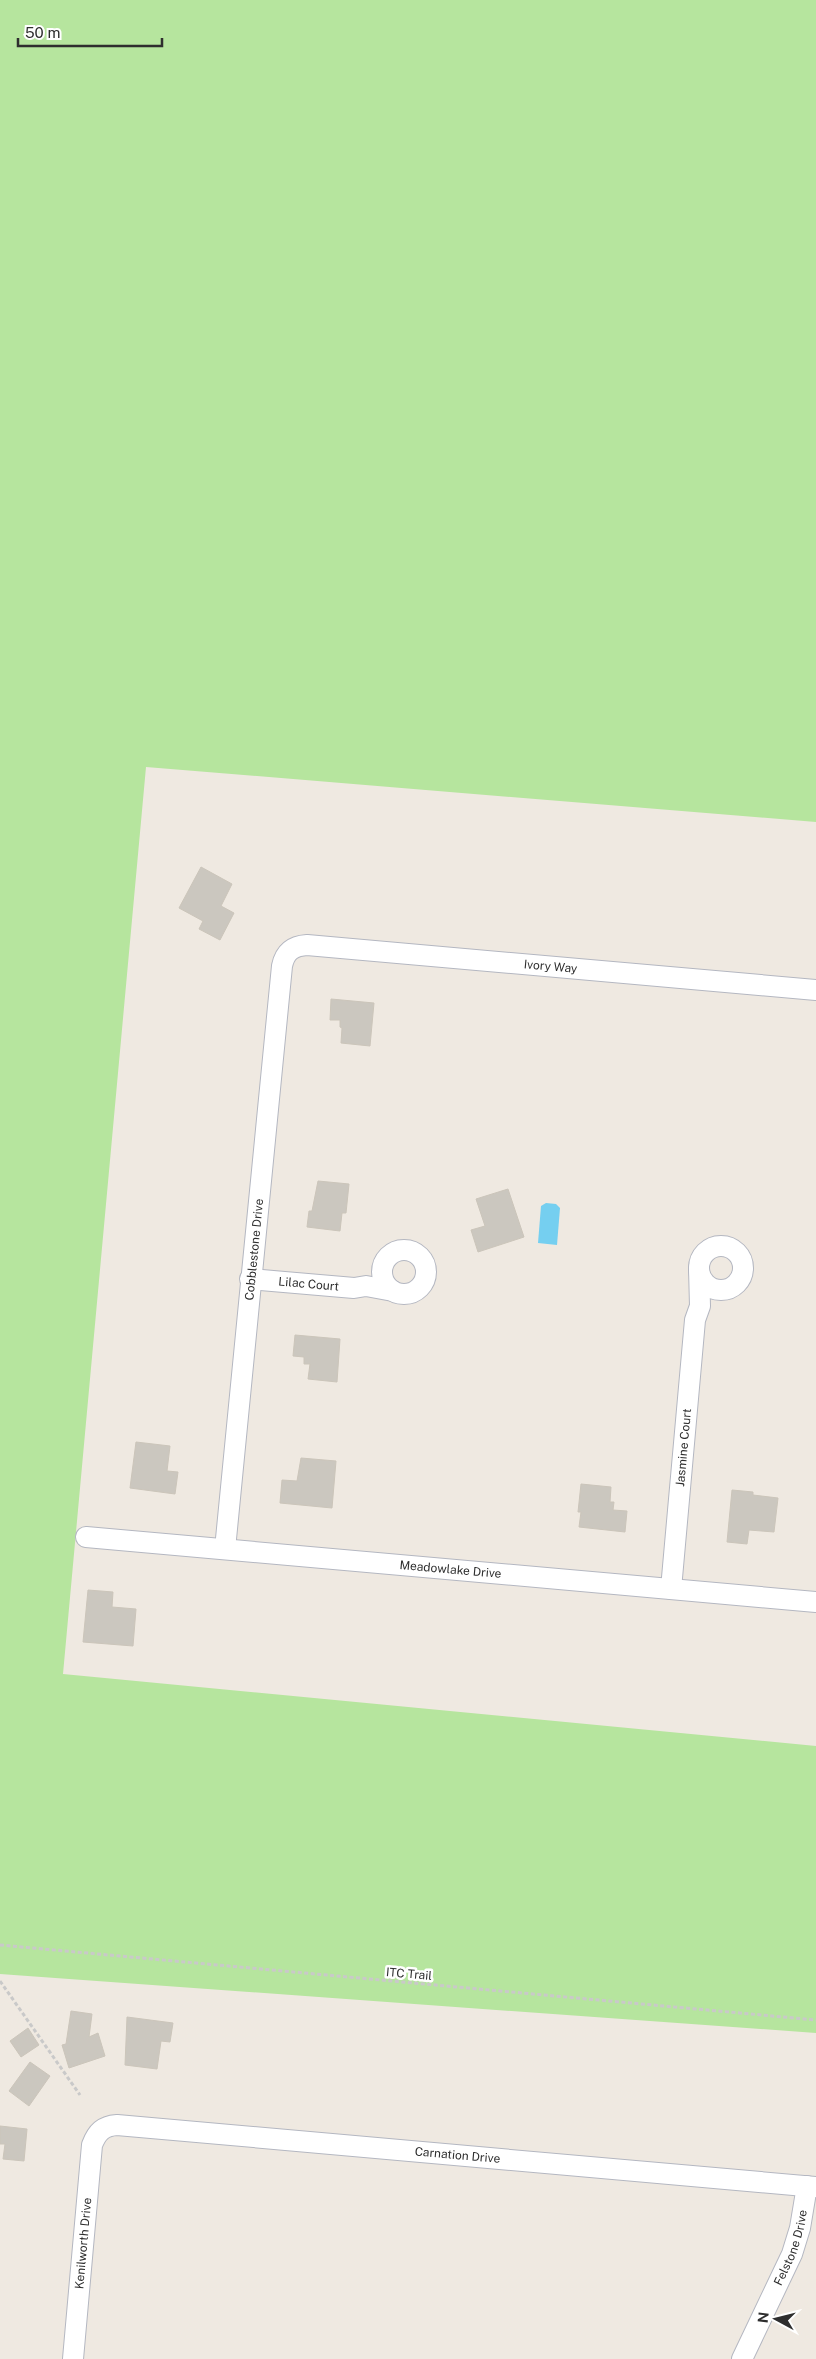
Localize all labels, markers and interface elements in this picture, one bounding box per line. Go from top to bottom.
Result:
scale bar [18,15,161,47]
text: 50 m [25,24,60,41]
street label: Ivory Way [523,957,579,976]
street label: Cobblestone Drive [242,1198,266,1301]
street label: Lilac Court [278,1274,340,1294]
street label: Jasmine Court [673,1407,694,1487]
street label: Meadowlake Drive [399,1558,502,1581]
street label: ITC Trail [385,1965,433,1983]
street label: Carnation Drive [414,2144,501,2166]
street label: Kenilworth Drive [72,2197,94,2290]
street label: Felstone Drive [771,2208,810,2288]
north arrow [751,2294,801,2344]
text: N [754,2311,772,2324]

